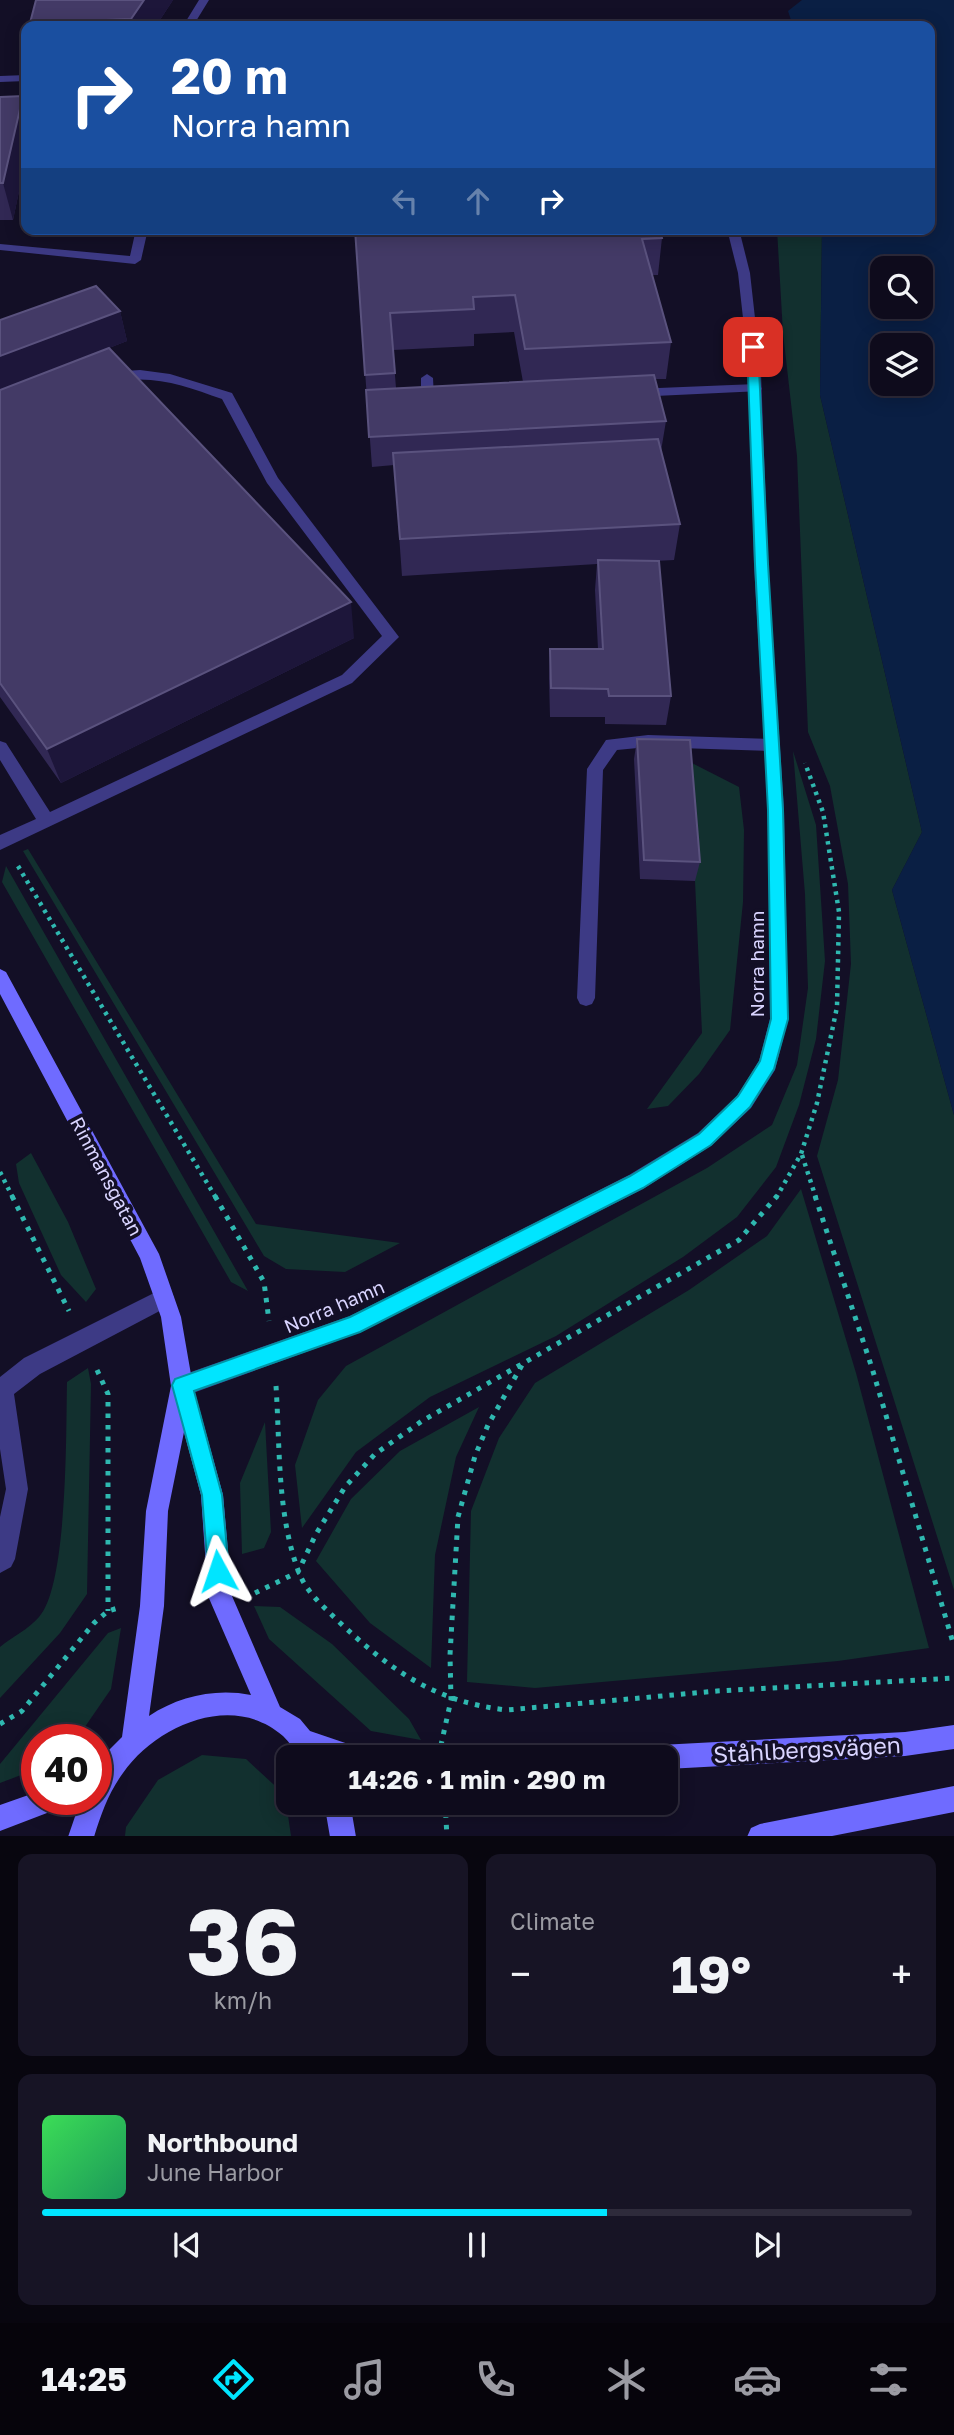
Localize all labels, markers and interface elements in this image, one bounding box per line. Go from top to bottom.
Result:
text: 20 m [171,46,288,105]
icon: right [56,49,147,140]
text: Norra hamn [171,106,351,144]
icon: left [386,182,424,220]
icon: ahead [459,182,497,220]
icon: right [532,182,570,220]
map controls [870,256,933,396]
button: search [870,256,933,319]
pin [723,317,783,377]
icon: arrive [734,328,772,366]
button: layers [870,333,933,396]
street label: Norra hamn [745,911,768,1017]
street label: Rinmansgatan [66,1113,148,1239]
street label: Norra hamn [280,1275,388,1337]
position arrow [181,1534,255,1608]
speed limit sign: 40 [21,1724,112,1815]
street label: Ståhlbergsvägen [713,1730,901,1768]
text: 14:26 · 1 min · 290 m [349,1764,605,1795]
text: 36 [186,1886,300,1995]
text: Climate [510,1907,595,1935]
text: 19° [671,1942,751,2004]
text: − [510,1951,531,1996]
text: + [891,1951,912,1996]
text: km/h [214,1986,272,2014]
text: Northbound [147,2127,298,2158]
text: June Harbor [147,2158,283,2186]
icon: previous [168,2226,206,2264]
icon: pause [458,2226,496,2264]
icon: next [748,2226,786,2264]
icon: directions [209,2355,258,2404]
icon: music [340,2355,389,2404]
icon: phone [471,2355,520,2404]
icon: climate [602,2355,651,2404]
icon: car [733,2355,782,2404]
icon: filters [864,2355,913,2404]
text: 14:25 [41,2360,127,2398]

